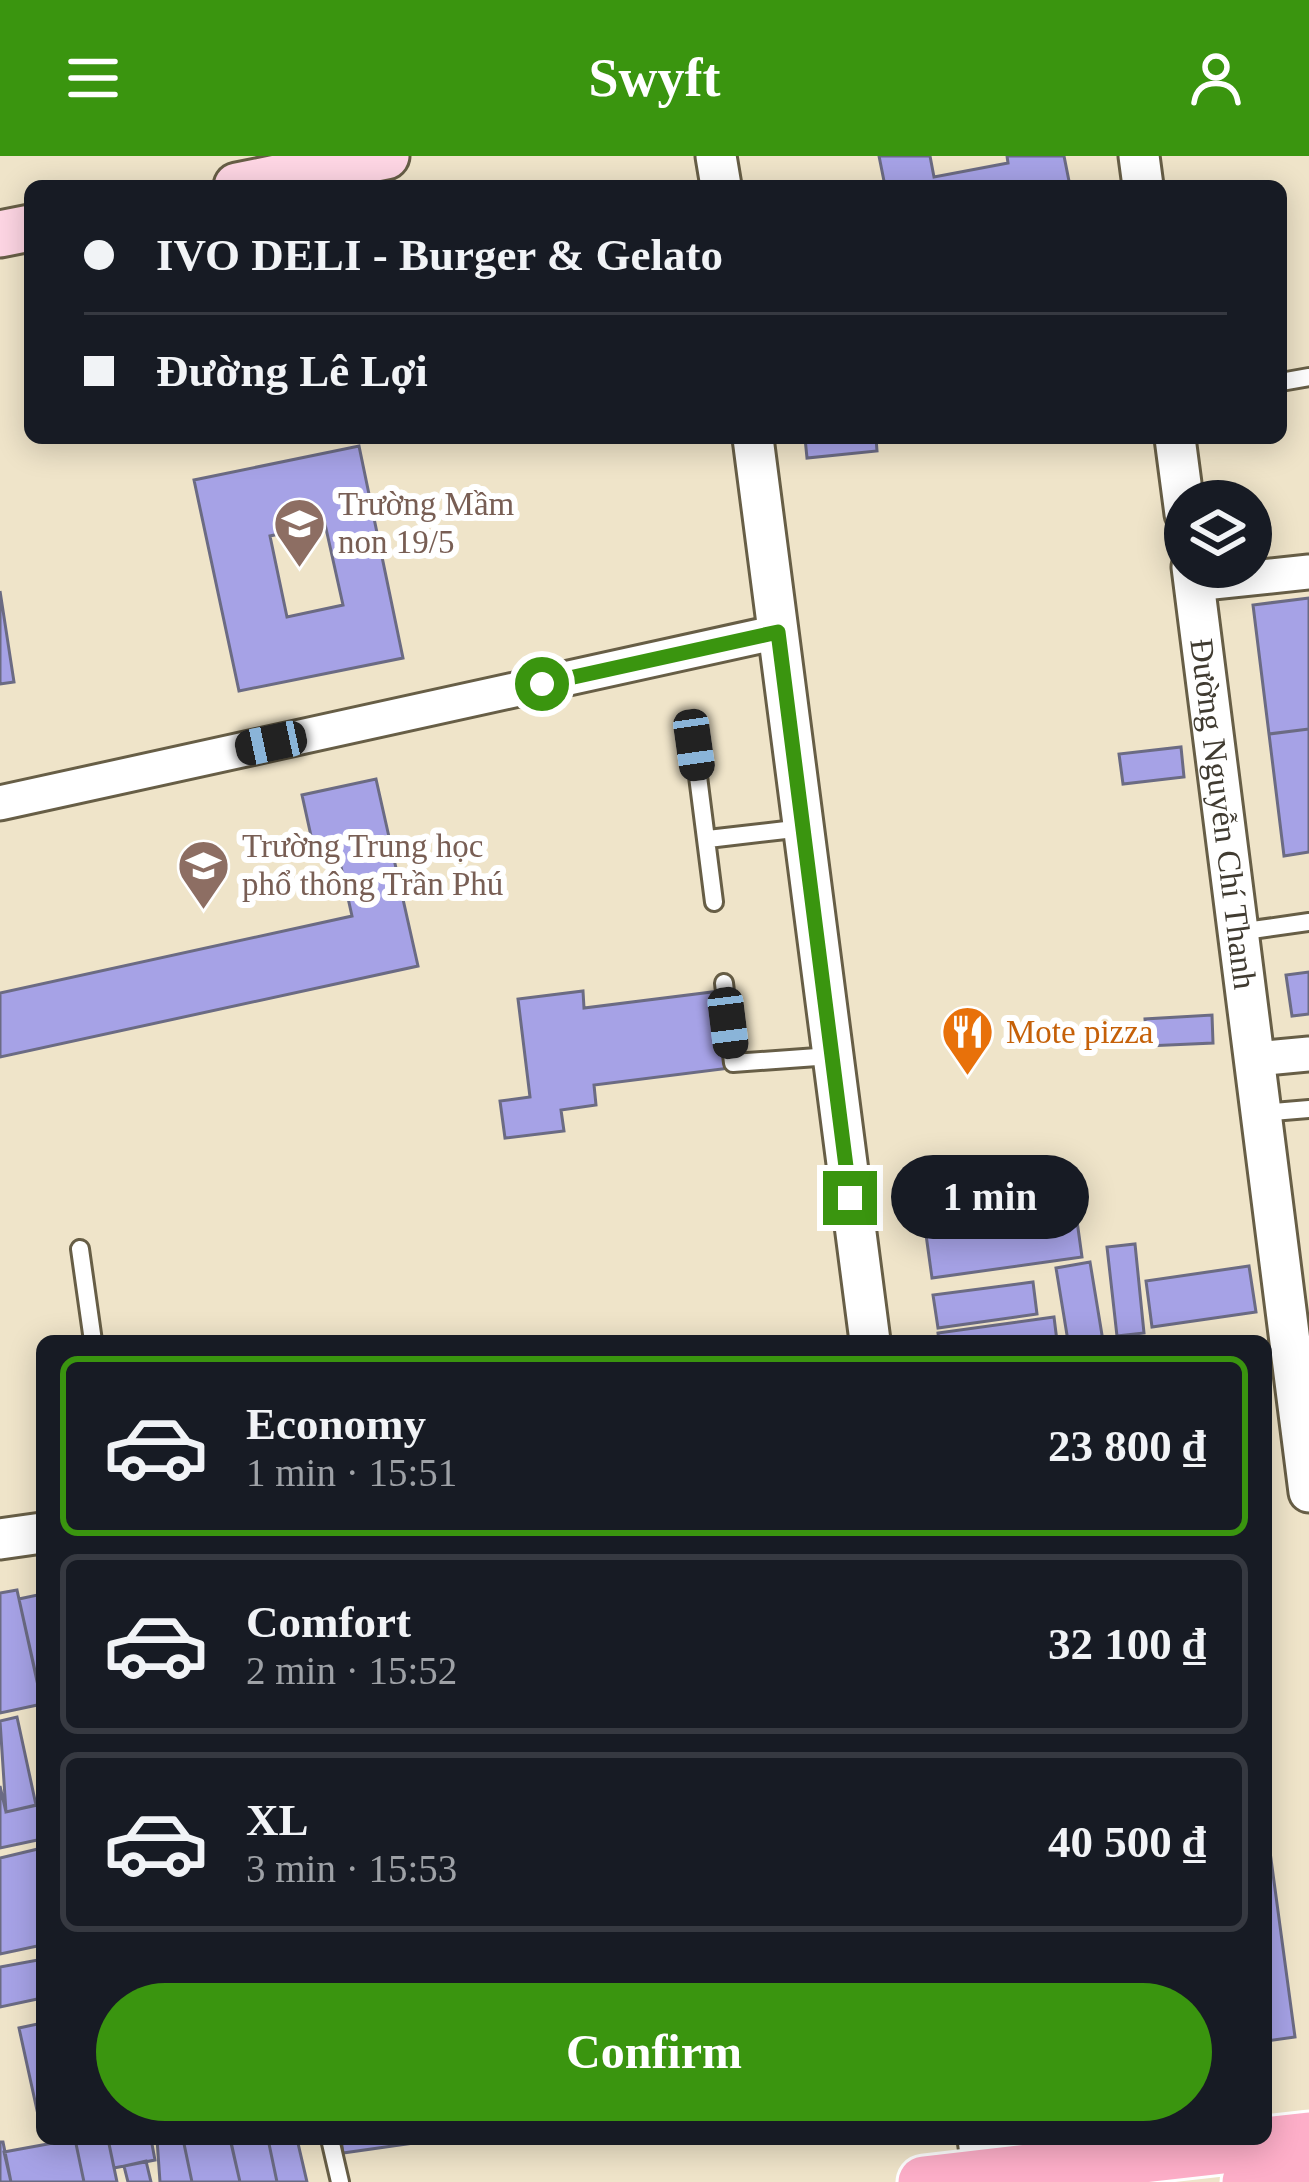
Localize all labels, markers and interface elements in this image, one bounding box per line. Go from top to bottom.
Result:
icon: menu [60,45,126,111]
icon: person [1183,45,1249,111]
text: Swyft [589,48,721,108]
text: IVO DELI - Burger & Gelato [156,230,723,280]
text: Đường Lê Lợi [156,346,428,396]
map controls [1164,480,1272,588]
button: layers [1164,480,1272,588]
place label: Trường Mầm non 19/5 [338,486,515,560]
school or university icon: Trường Mầm non 19/5 [271,495,327,569]
street label: Đường Nguyễn Chí Thanh [1183,637,1263,992]
route start [515,657,569,711]
car [671,707,717,783]
car [232,718,310,768]
place label: Trường Trung học phổ thông Trần Phú [242,828,503,902]
school or university icon: Trường Trung học phổ thông Trần Phú [175,837,231,911]
car [706,985,750,1061]
restaurant icon: Mote pizza [939,1004,995,1078]
place label: Mote pizza [1006,1014,1154,1050]
callout: 1 min [892,1156,1090,1240]
route end [823,1171,877,1225]
text: 1 min [943,1175,1037,1218]
icon: car [102,1392,210,1500]
text: Economy [246,1399,426,1449]
text: 23 800 ₫ [1048,1421,1206,1471]
text: 1 min · 15:51 [246,1451,457,1494]
icon: car [102,1590,210,1698]
text: Comfort [246,1597,411,1647]
text: 32 100 ₫ [1048,1619,1206,1669]
text: 2 min · 15:52 [246,1649,457,1692]
icon: car [102,1788,210,1896]
text: XL [246,1795,309,1845]
text: 40 500 ₫ [1048,1817,1206,1867]
text: 3 min · 15:53 [246,1847,457,1890]
button: Confirm [96,1983,1212,2121]

